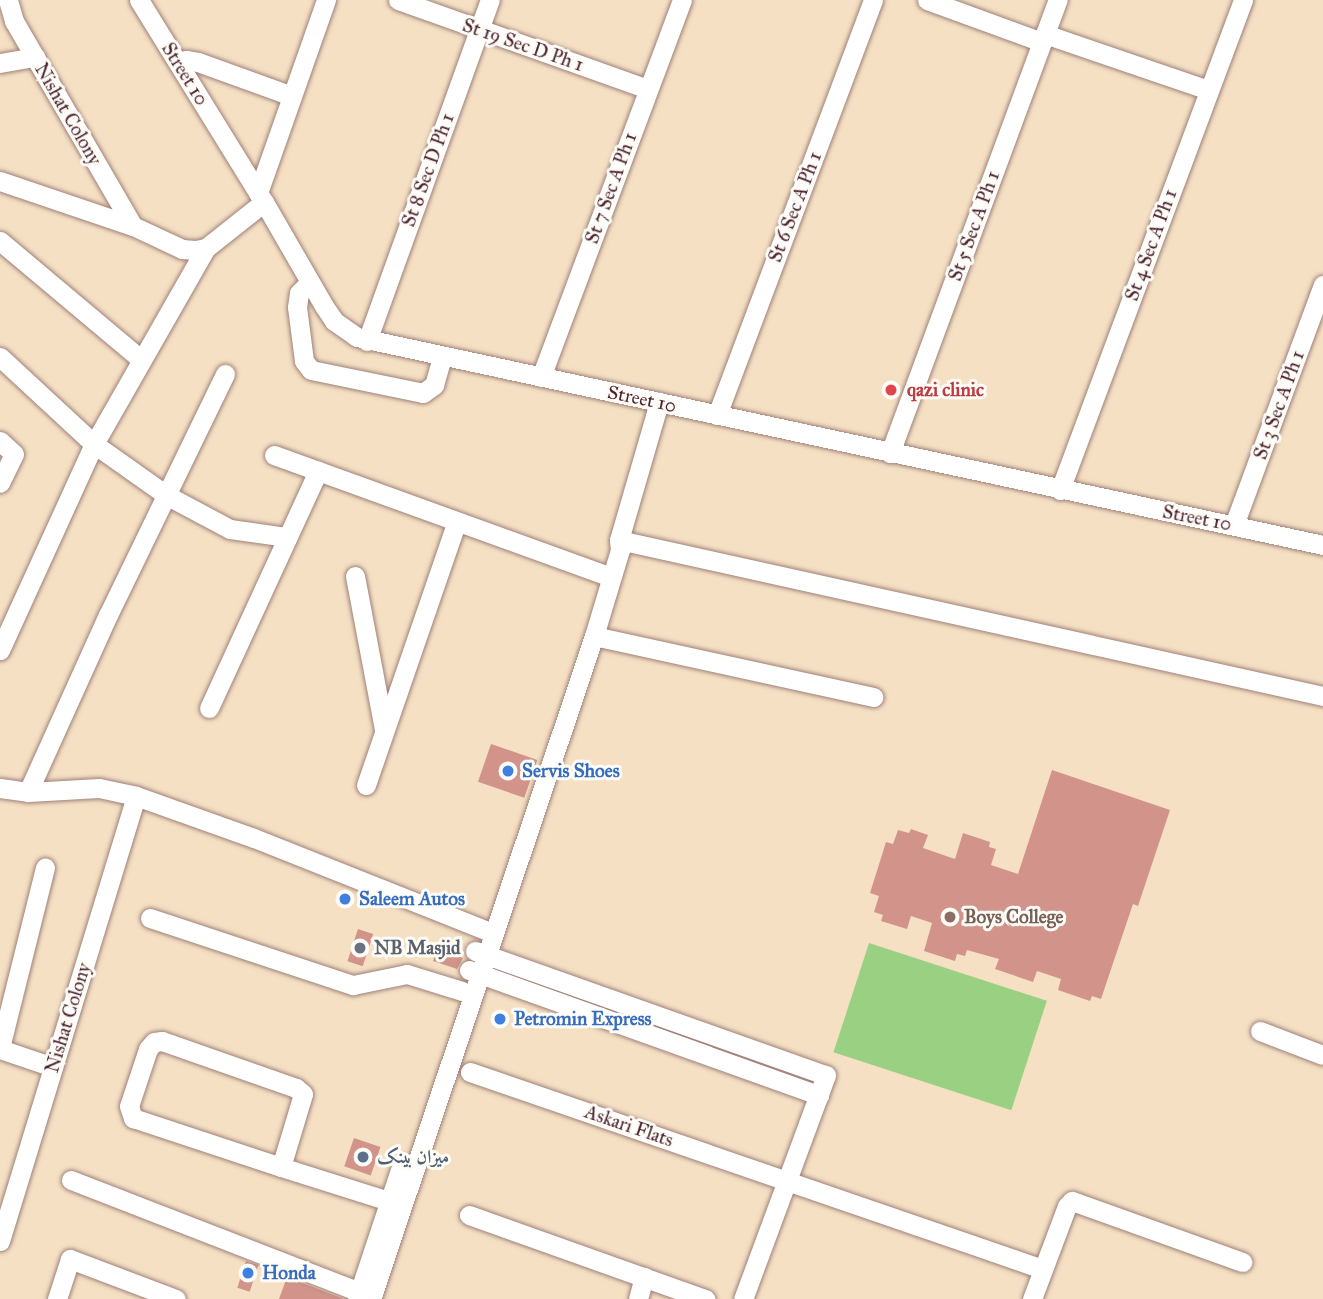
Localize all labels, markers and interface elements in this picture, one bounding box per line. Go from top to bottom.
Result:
street label: St 19 Sec D Ph 1 [459,14,587,76]
street label: Street 10 [157,38,213,110]
street label: Nishat Colony [30,59,106,169]
street label: St 8 Sec D Ph 1 [397,110,459,230]
street label: St 7 Sec A Ph 1 [580,129,642,247]
street label: St 6 Sec A Ph 1 [763,149,827,265]
street label: St 5 Sec A Ph 1 [944,168,1004,284]
street label: St 4 Sec A Ph 1 [1120,186,1182,304]
street label: St 3 Sec A Ph 1 [1249,347,1309,463]
place label: qazi clinic [907,379,984,401]
marker: qazi clinic [881,380,901,400]
street label: Street 10 [606,381,678,417]
street label: Street 10 [1161,500,1233,536]
place label: Servis Shoes [522,760,620,782]
marker: Servis Shoes [500,763,516,779]
place label: Saleem Autos [359,888,465,910]
marker: Saleem Autos [337,891,353,907]
place label: Boys College [964,906,1064,928]
marker: Boys College [942,909,958,925]
place label: NB Masjid [374,937,461,959]
marker: NB Masjid [352,940,368,956]
street label: Nishat Colony [40,960,96,1076]
place label: Petromin Express [514,1008,652,1030]
marker: Petromin Express [492,1011,508,1027]
street label: Askari Flats [582,1100,676,1152]
place label: میزان بینک [377,1146,449,1168]
marker: میزان بینک [355,1149,371,1165]
place label: Honda [262,1262,316,1284]
marker: Honda [240,1265,256,1281]

